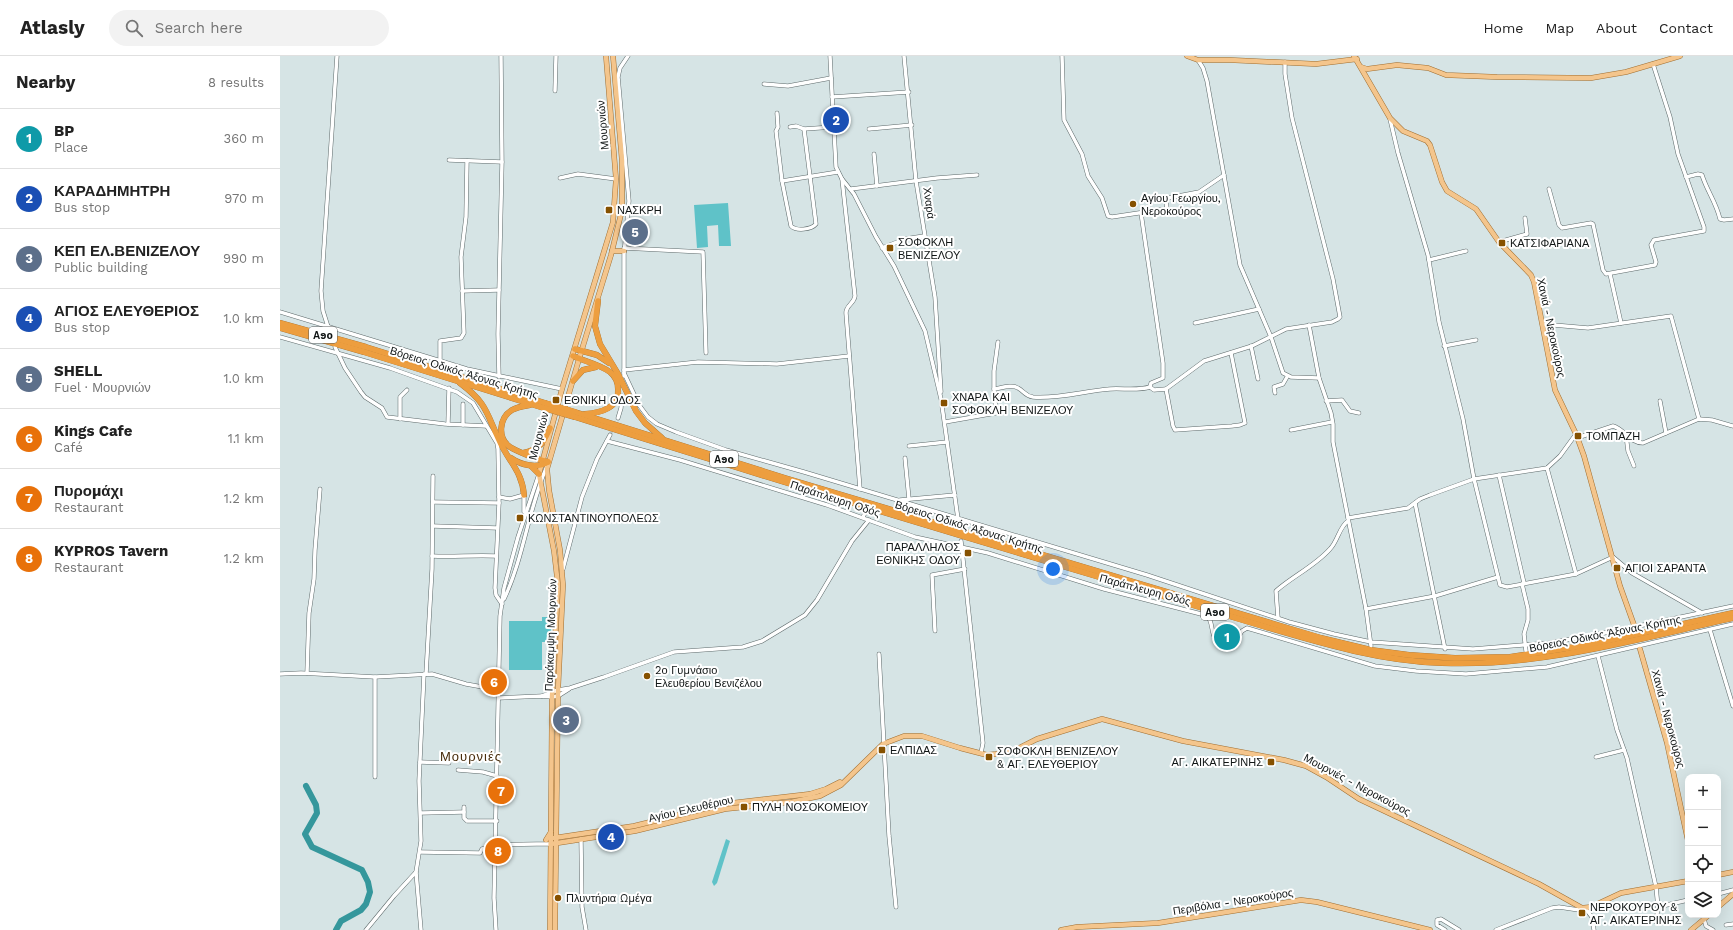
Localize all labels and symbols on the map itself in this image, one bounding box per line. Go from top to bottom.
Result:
street label: Μουρνιών [594,99,612,150]
pin: 2 [823,105,849,135]
street label: Χναρά [920,186,938,220]
place label: Αγίου Γεωργίου, Νεροκούρος [1141,192,1221,218]
marker: Αγίου Γεωργίου, Νεροκούρος [1128,199,1138,209]
place label: ΝΑΣΚΡΗ [617,204,662,217]
marker: ΝΑΣΚΡΗ [604,205,614,215]
pin: 5 [622,217,648,247]
place label: ΣΟΦΟΚΛΗ ΒΕΝΙΖΕΛΟΥ [898,236,961,262]
place label: ΚΑΤΣΙΦΑΡΙΑΝΑ [1510,237,1590,250]
marker: ΚΑΤΣΙΦΑΡΙΑΝΑ [1497,238,1507,248]
marker: ΣΟΦΟΚΛΗ ΒΕΝΙΖΕΛΟΥ [885,243,895,253]
street label: Χανιά - Νεροκούρος [1534,277,1568,379]
road number: Α90 [309,327,337,343]
street label: Βόρειος Οδικός Άξονας Κρήτης [388,344,540,402]
place label: ΧΝΑΡΑ ΚΑΙ ΣΟΦΟΚΛΗ ΒΕΝΙΖΕΛΟΥ [952,391,1074,417]
place label: ΕΘΝΙΚΗ ΟΔΟΣ [564,394,641,407]
marker: ΕΘΝΙΚΗ ΟΔΟΣ [551,395,561,405]
marker: ΧΝΑΡΑ ΚΑΙ ΣΟΦΟΚΛΗ ΒΕΝΙΖΕΛΟΥ [939,398,949,408]
street label: Μουρνιών [526,410,552,462]
place label: ΤΟΜΠΑΖΗ [1586,430,1640,443]
marker: ΤΟΜΠΑΖΗ [1573,431,1583,441]
road number: Α90 [710,451,738,467]
street label: Παράπλευρη Οδός [788,478,882,520]
street label: Βόρειος Οδικός Άξονας Κρήτης [893,498,1045,556]
place label: ΚΩΝΣΤΑΝΤΙΝΟΥΠΟΛΕΩΣ [528,512,659,525]
marker: ΚΩΝΣΤΑΝΤΙΝΟΥΠΟΛΕΩΣ [515,513,525,523]
place label: ΠΑΡΑΛΛΗΛΟΣ ΕΘΝΙΚΗΣ ΟΔΟΥ [876,541,961,567]
marker: ΠΑΡΑΛΛΗΛΟΣ ΕΘΝΙΚΗΣ ΟΔΟΥ [963,548,973,558]
your location [1043,559,1063,579]
place label: ΑΓΙΟΙ ΣΑΡΑΝΤΑ [1625,562,1707,575]
marker: ΑΓΙΟΙ ΣΑΡΑΝΤΑ [1612,563,1622,573]
street label: Παράπλευρη Οδός [1098,572,1192,608]
street label: Παράκαμψη Μουρνιών [543,578,559,692]
road number: Α90 [1201,604,1229,620]
street label: Βόρειος Οδικός Άξονας Κρήτης [1528,613,1682,655]
pin: 1 [1214,622,1240,652]
place label: 2ο Γυμνάσιο Ελευθερίου Βενιζέλου [655,664,762,690]
pin: 6 [481,667,507,697]
street label: Χανιά - Νεροκούρος [1649,668,1687,770]
marker: 2ο Γυμνάσιο Ελευθερίου Βενιζέλου [642,671,652,681]
pin: 3 [553,705,579,735]
place label: ΕΛΠΙΔΑΣ [890,744,937,757]
marker: ΕΛΠΙΔΑΣ [877,745,887,755]
place label: ΣΟΦΟΚΛΗ ΒΕΝΙΖΕΛΟΥ & ΑΓ. ΕΛΕΥΘΕΡΙΟΥ [997,745,1119,771]
district label: Μουρνιές [440,749,502,764]
street label: Μουρνιές - Νεροκούρος [1301,751,1413,819]
marker: ΣΟΦΟΚΛΗ ΒΕΝΙΖΕΛΟΥ & ΑΓ. ΕΛΕΥΘΕΡΙΟΥ [984,752,994,762]
place label: ΑΓ. ΑΙΚΑΤΕΡΙΝΗΣ [1172,756,1263,769]
marker: ΑΓ. ΑΙΚΑΤΕΡΙΝΗΣ [1266,757,1276,767]
pin: 7 [488,776,514,806]
street label: Αγίου Ελευθέριου [647,793,735,825]
place label: ΠΥΛΗ ΝΟΣΟΚΟΜΕΙΟΥ [752,801,869,814]
marker: ΠΥΛΗ ΝΟΣΟΚΟΜΕΙΟΥ [739,802,749,812]
pin: 4 [598,822,624,852]
pin: 8 [485,836,511,866]
street label: Περιβόλια - Νεροκούρος [1172,886,1294,918]
place label: Πλυντήρια Ωμέγα [566,892,652,905]
marker: Πλυντήρια Ωμέγα [553,893,563,903]
place label: ΝΕΡΟΚΟΥΡΟΥ & ΑΓ. ΑΙΚΑΤΕΡΙΝΗΣ [1590,901,1682,927]
marker: ΝΕΡΟΚΟΥΡΟΥ & ΑΓ. ΑΙΚΑΤΕΡΙΝΗΣ [1577,908,1587,918]

